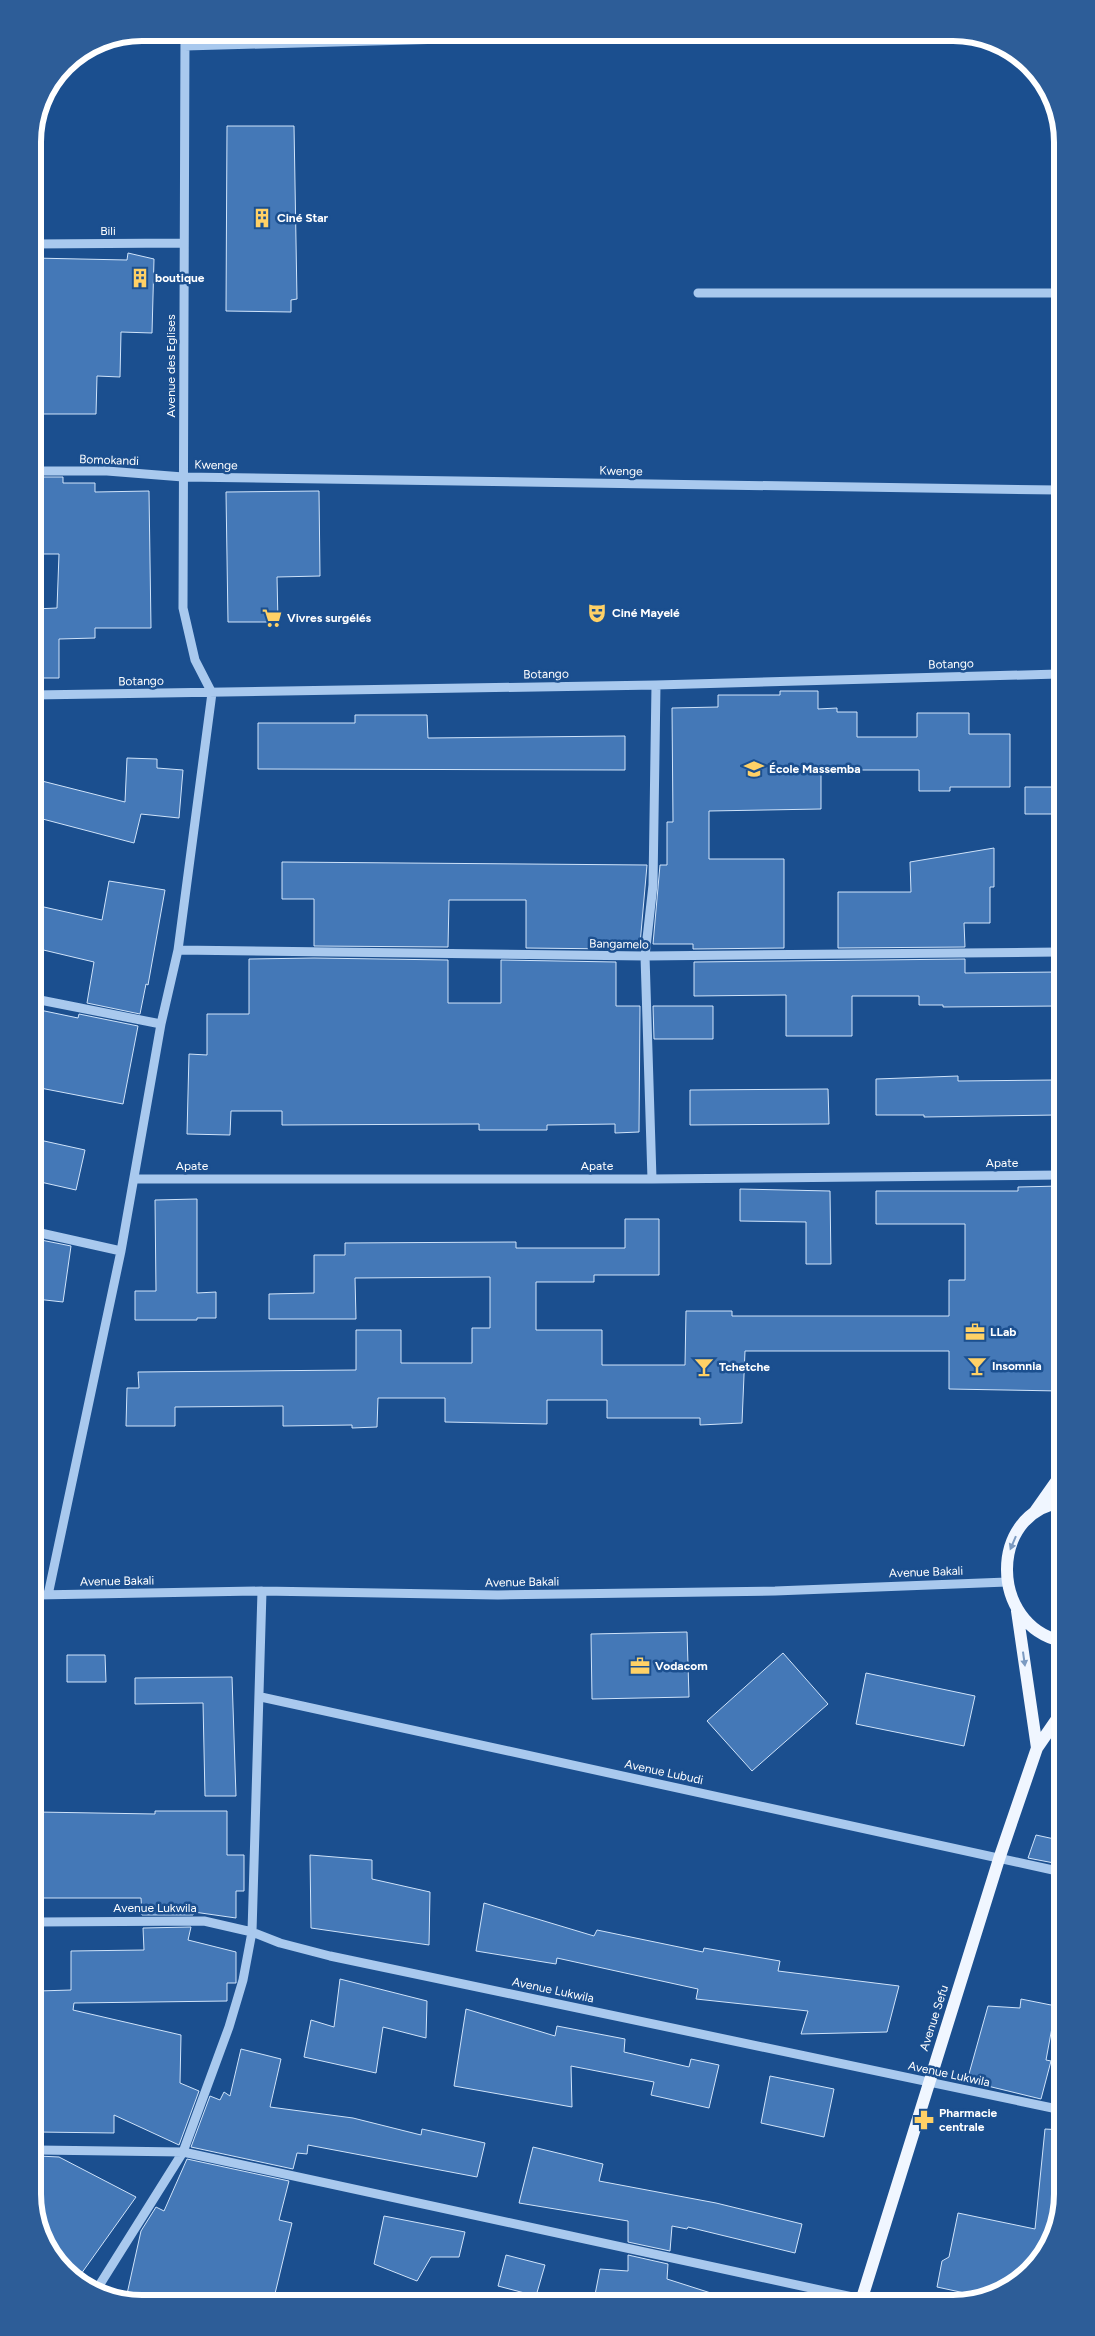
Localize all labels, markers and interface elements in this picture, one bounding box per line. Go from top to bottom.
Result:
building icon: Ciné Star [251,207,273,229]
place label: Ciné Star [277,211,329,225]
street label: Bili [100,224,116,238]
building icon: boutique [129,267,151,289]
place label: boutique [155,271,205,285]
street label: Avenue des Eglises [164,314,178,418]
street label: Bomokandi [79,452,139,468]
street label: Kwenge [194,458,238,472]
street label: Kwenge [599,464,643,478]
theatre icon: Ciné Mayelé [586,602,608,624]
place label: Ciné Mayelé [612,606,680,620]
supermarket icon: Vivres surgélés [261,607,283,629]
place label: Vivres surgélés [287,611,372,625]
street label: Botango [928,656,974,672]
street label: Botango [523,667,569,681]
street label: Botango [118,674,164,688]
school or university icon: École Massemba [743,758,765,780]
place label: École Massemba [769,762,861,776]
street label: Bangamelo [589,936,649,952]
street label: Apate [986,1156,1019,1170]
street label: Apate [176,1159,209,1173]
street label: Apate [581,1159,614,1173]
office icon: LLab [964,1321,986,1343]
place label: LLab [990,1325,1016,1339]
bar icon: Insomnia [966,1355,988,1377]
bar icon: Tchetche [693,1356,715,1378]
place label: Insomnia [992,1359,1042,1373]
place label: Tchetche [719,1360,770,1374]
one-way arrow [1008,1536,1016,1550]
street label: Avenue Bakali [889,1564,963,1580]
street label: Avenue Bakali [80,1573,154,1589]
street label: Avenue Bakali [485,1574,559,1590]
one-way arrow [1021,1651,1029,1667]
office icon: Vodacom [629,1655,651,1677]
place label: Vodacom [655,1659,708,1673]
street label: Avenue Lubudi [623,1757,705,1787]
street label: Avenue Lukwila [113,1901,197,1915]
street label: Avenue Lukwila [511,1974,595,2006]
street label: Avenue Sefu [917,1983,951,2053]
street label: Avenue Lukwila [907,2058,991,2090]
place label: Pharmacie centrale [939,2106,998,2134]
pharmacy icon: Pharmacie centrale [913,2109,935,2131]

